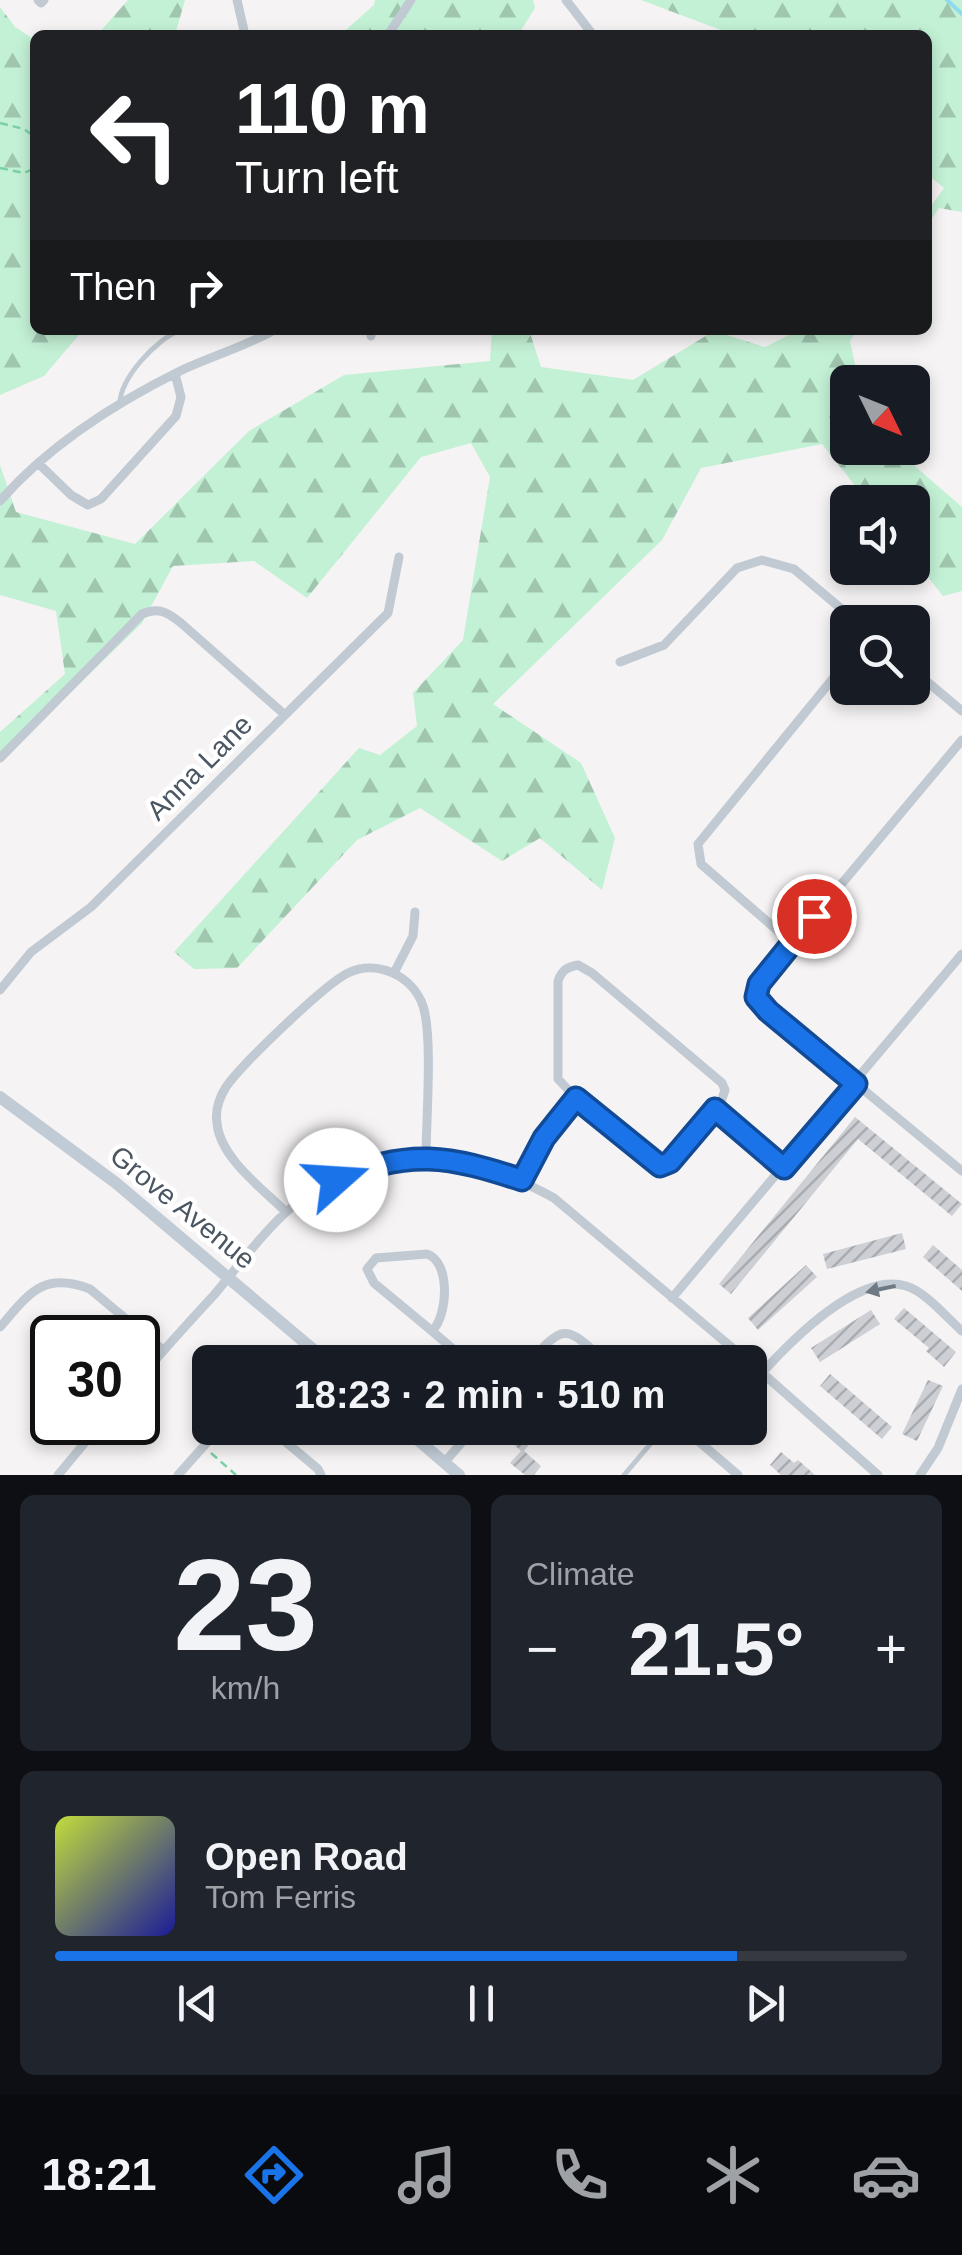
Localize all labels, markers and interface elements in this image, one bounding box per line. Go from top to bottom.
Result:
icon: left [70,70,200,200]
text: 110 m [235,70,430,148]
text: Turn left [235,152,398,203]
icon: right [177,260,232,315]
text: Then [70,266,157,308]
north arrow [830,365,930,465]
map controls [830,365,930,705]
button: sound [830,485,930,585]
button: search [830,605,930,705]
street label: Anna Lane [140,708,258,826]
pin [772,874,857,959]
icon: arrive [787,889,842,944]
position arrow [284,1128,388,1232]
street label: Grove Avenue [104,1140,261,1275]
one-way arrow [865,1281,896,1297]
speed limit sign: 30 [30,1315,160,1445]
text: 18:23 · 2 min · 510 m [294,1374,665,1416]
text: 23 [173,1532,318,1678]
text: Climate [526,1556,634,1592]
text: 21.5° [629,1607,804,1691]
text: − [526,1618,558,1680]
text: + [875,1618,907,1680]
text: km/h [211,1670,280,1706]
text: Open Road [205,1836,408,1878]
text: Tom Ferris [205,1879,356,1915]
icon: previous [170,1976,225,2031]
icon: pause [454,1976,509,2031]
icon: next [738,1976,793,2031]
icon: directions [239,2140,309,2210]
icon: music [392,2140,462,2210]
icon: phone [545,2140,615,2210]
icon: climate [698,2140,768,2210]
icon: car [851,2140,921,2210]
text: 18:21 [41,2149,157,2200]

